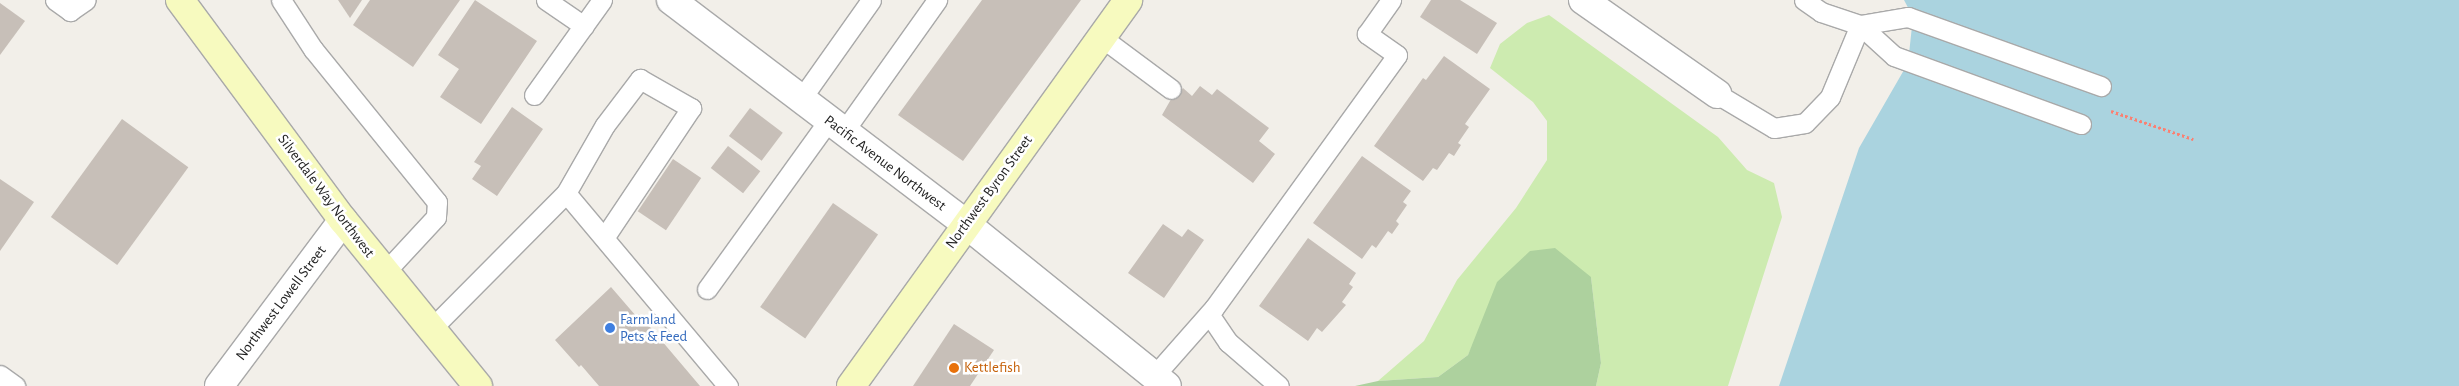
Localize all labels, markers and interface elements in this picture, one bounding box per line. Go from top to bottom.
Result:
street label: Pacific Avenue Northwest [821,111,949,215]
street label: Silverdale Way Northwest [274,131,378,261]
street label: Northwest Byron Street [942,132,1036,252]
street label: Northwest Lowell Street [232,242,330,364]
place label: Farmland Pets & Feed [620,310,687,345]
marker: Farmland Pets & Feed [604,322,616,334]
place label: Kettlefish [964,359,1021,377]
marker: Kettlefish [948,362,960,374]

